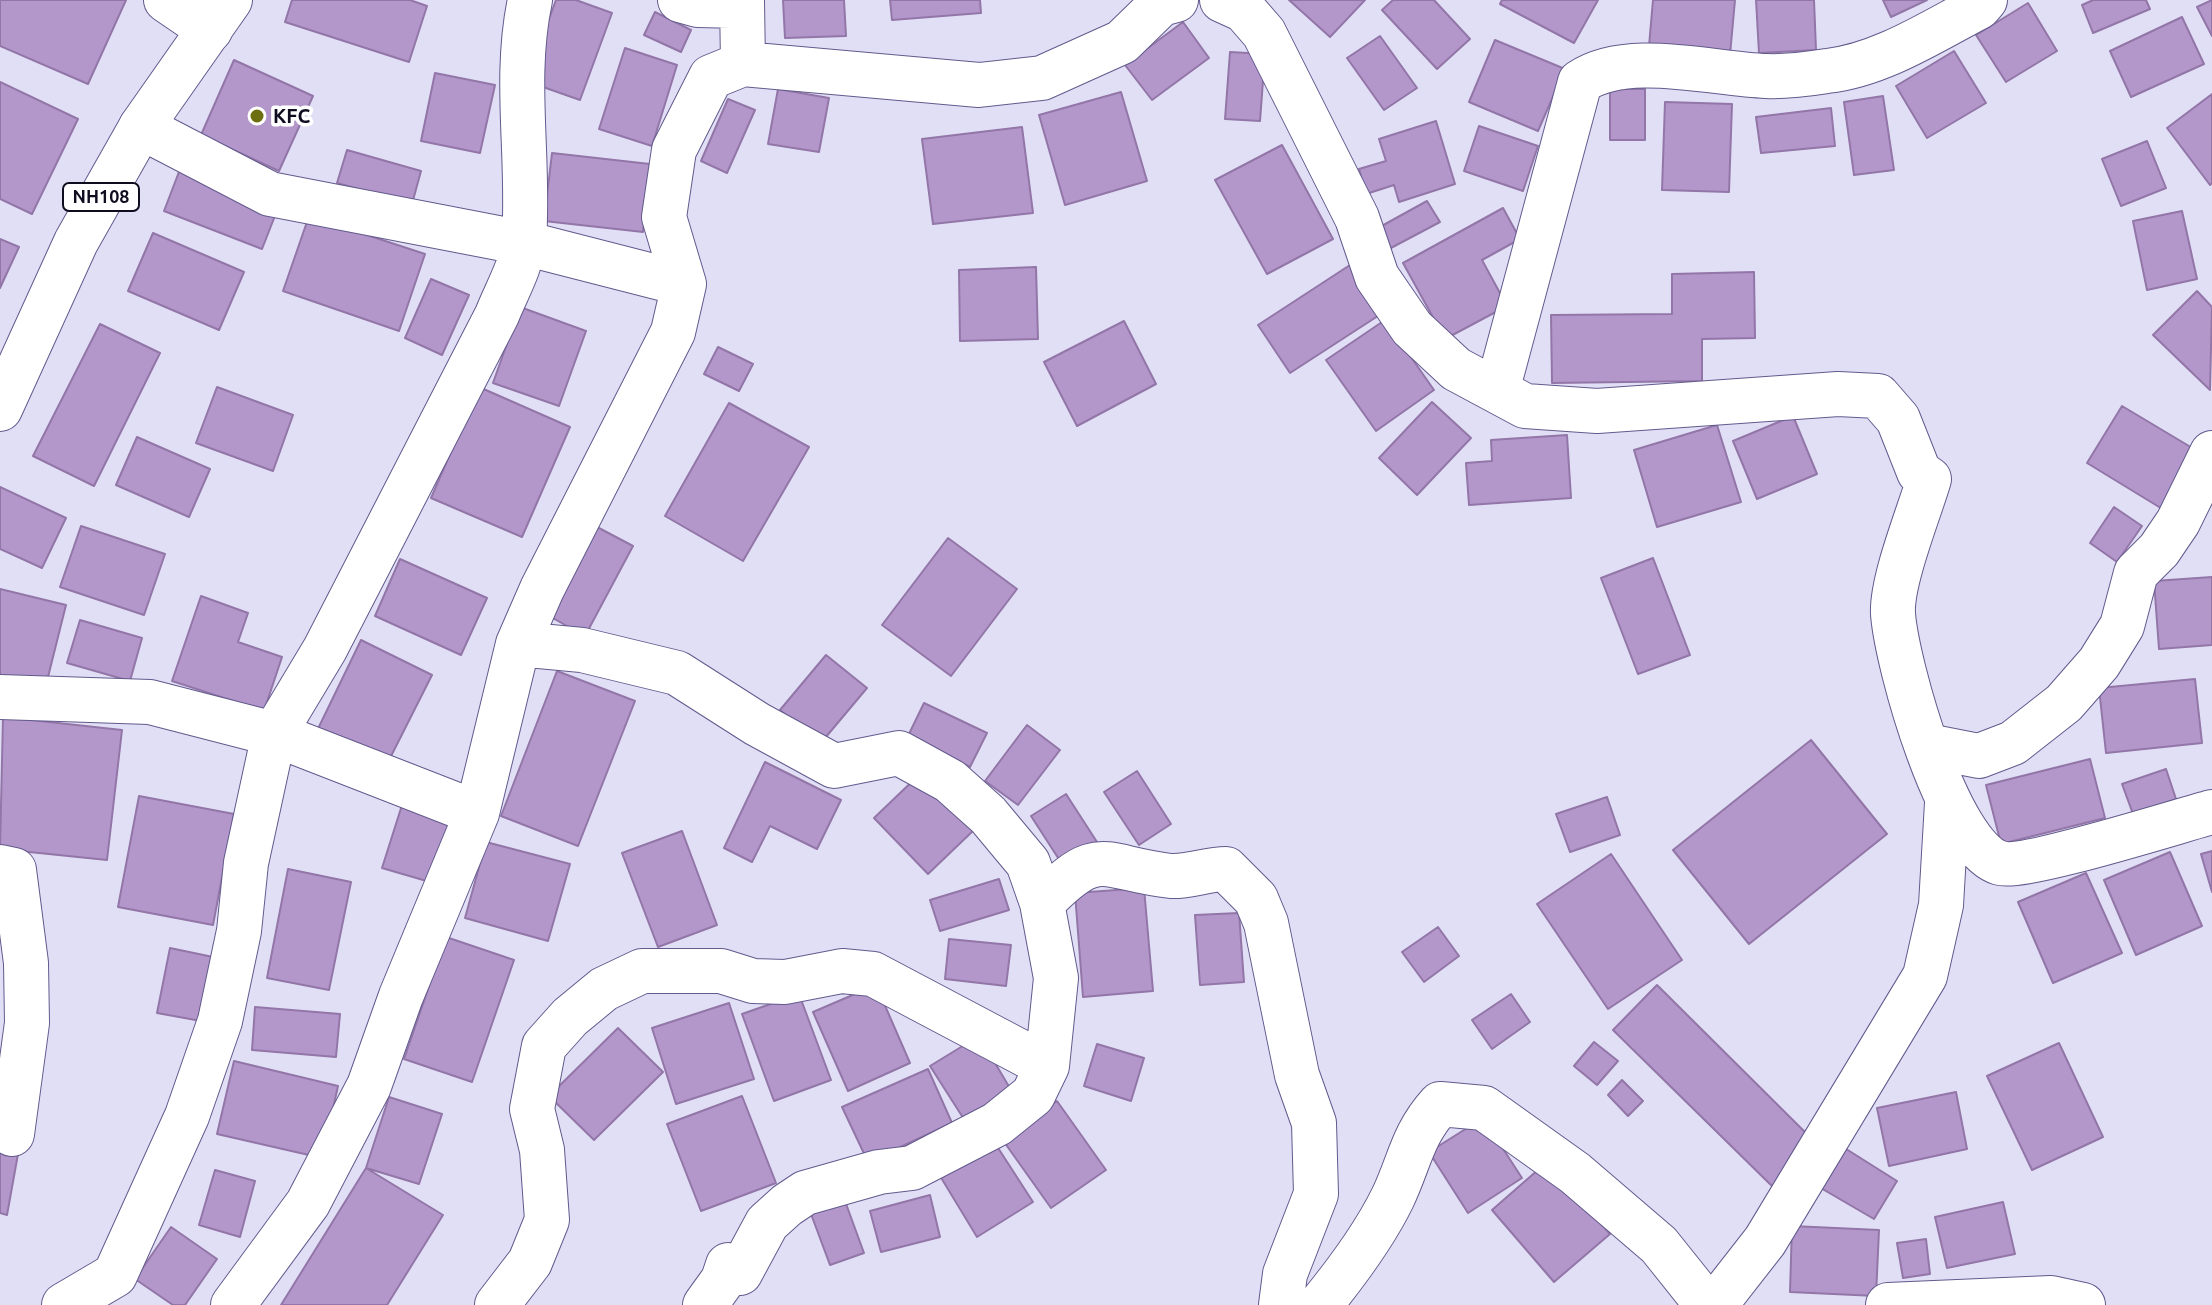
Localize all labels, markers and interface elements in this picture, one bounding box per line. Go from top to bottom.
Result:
place label: KFC [273,104,310,128]
marker: KFC [248,107,266,125]
road number: NH108 [63,183,139,211]

